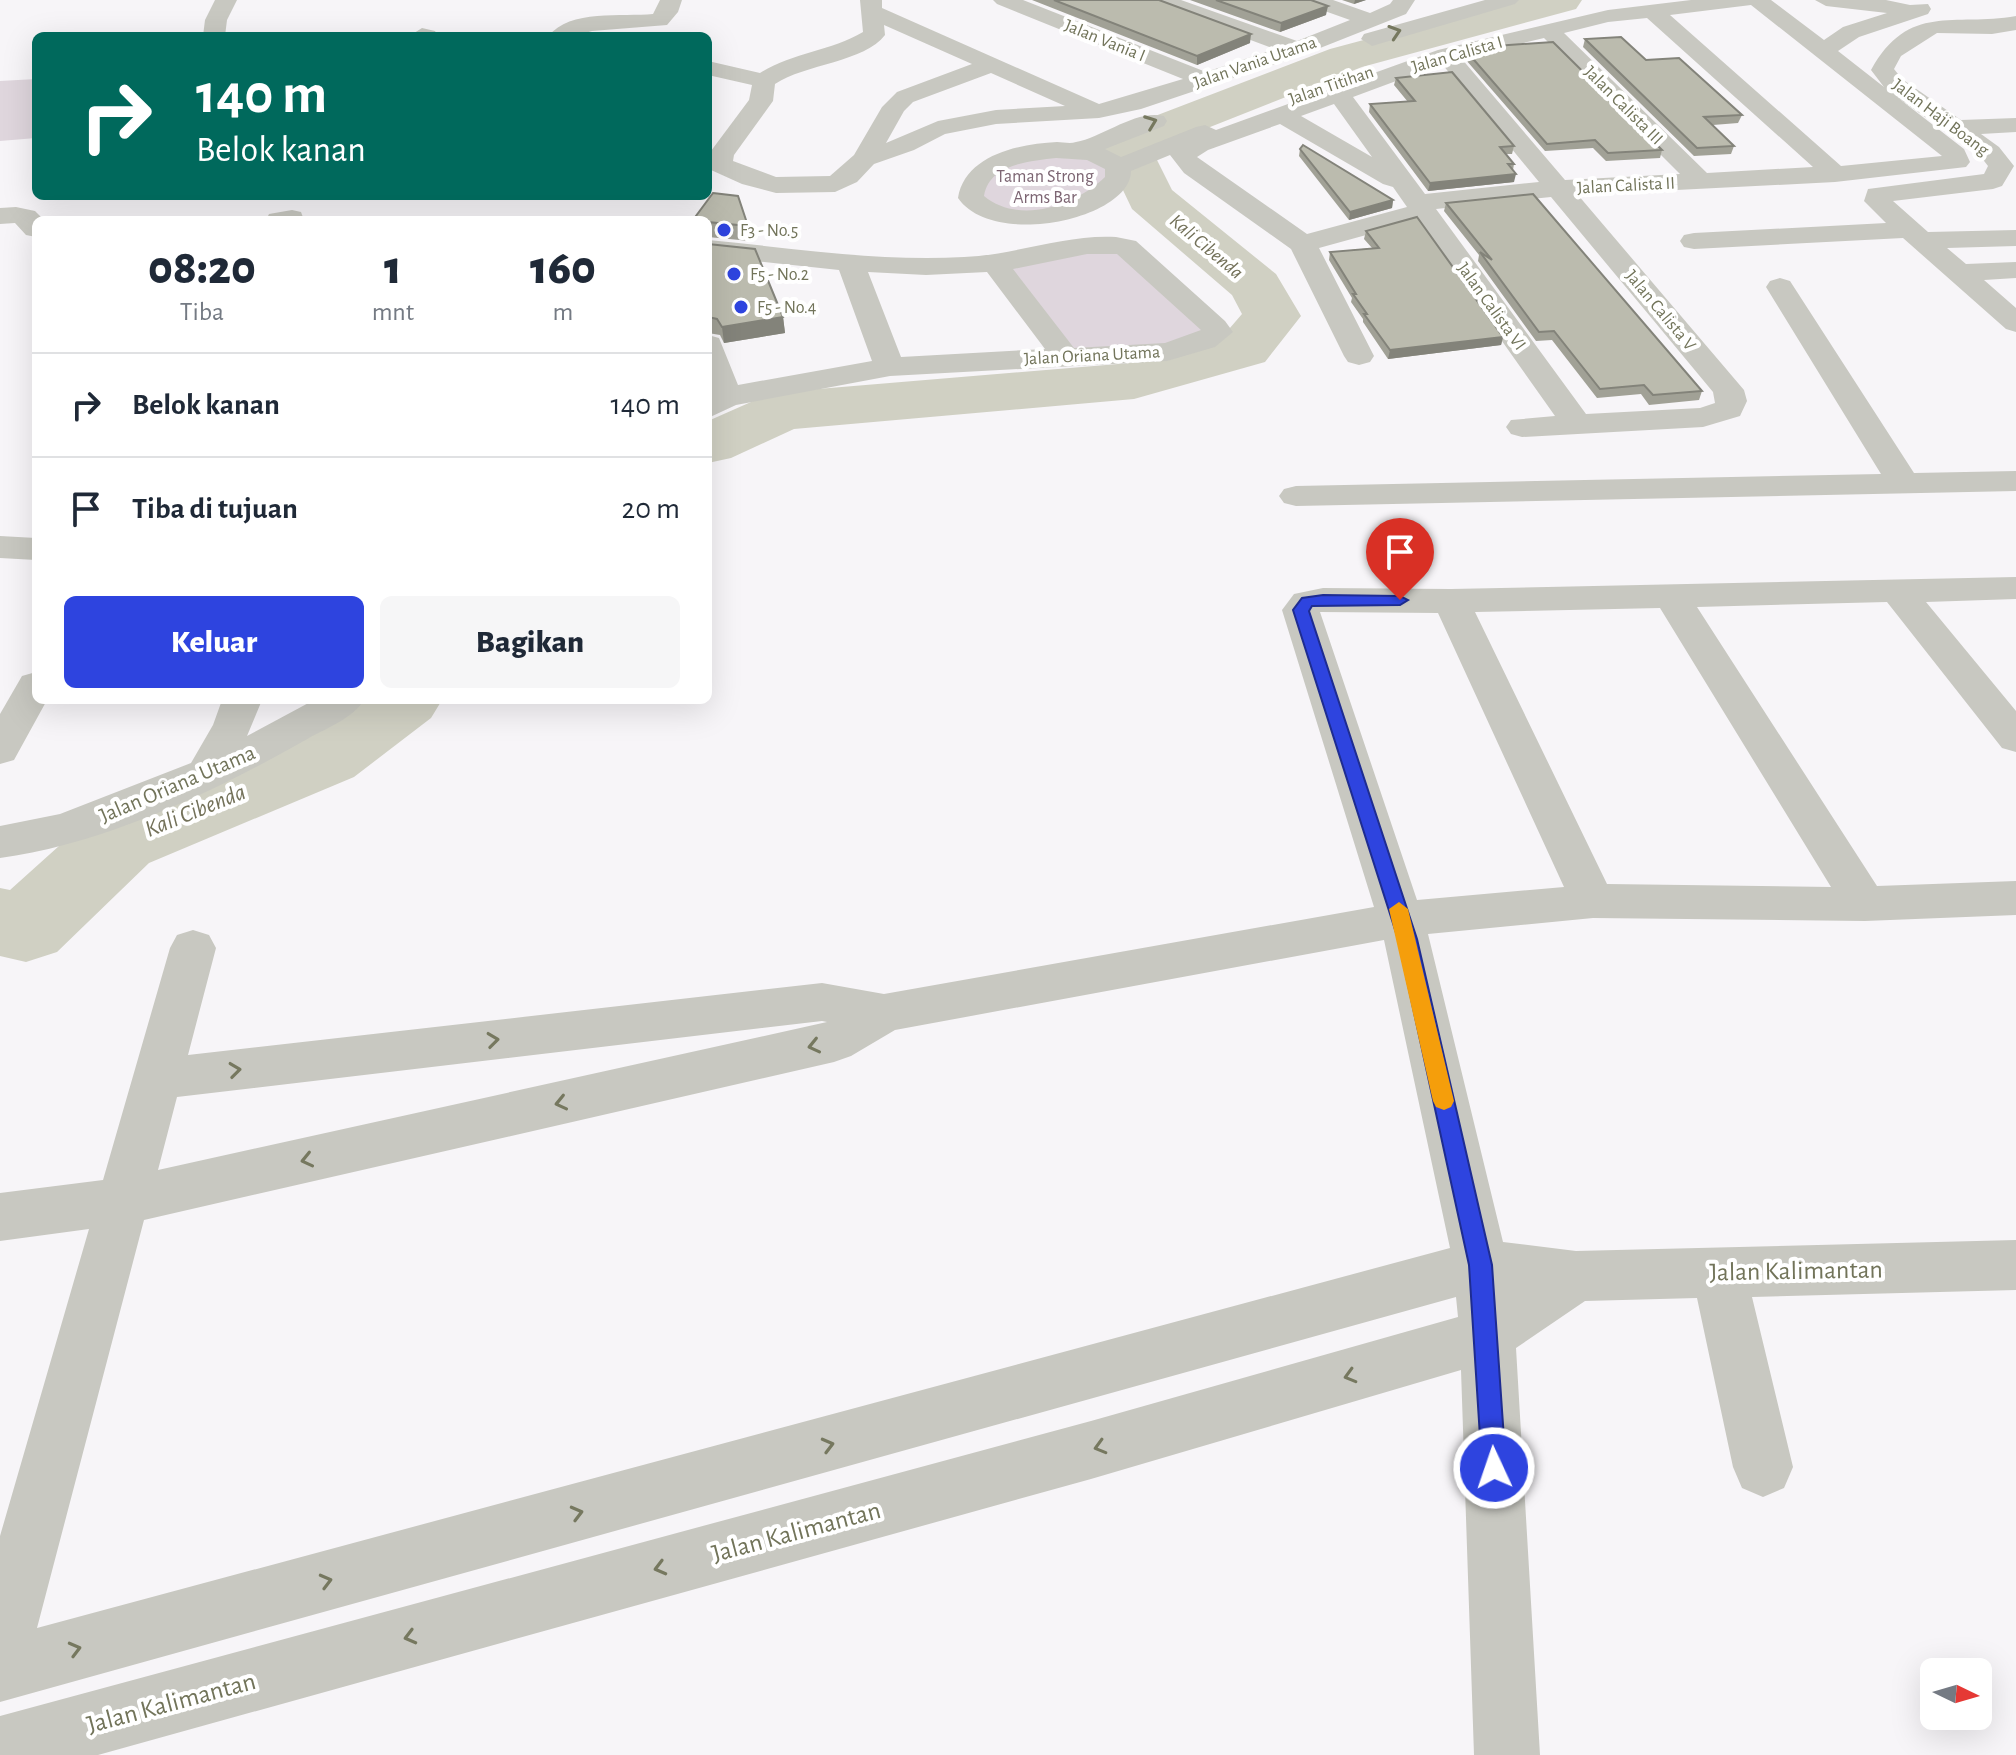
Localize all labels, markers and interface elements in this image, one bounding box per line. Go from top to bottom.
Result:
street label: Jalan Vania I [1062,17,1148,65]
one-way arrow [1387,25,1401,41]
street label: Jalan Calista I [1410,33,1505,76]
street label: Jalan Vania Utama [1192,34,1319,92]
street label: Jalan Titihan [1287,63,1376,109]
street label: Jalan Calista III [1581,63,1666,148]
icon: right [64,64,168,168]
text: 140 m [196,67,327,123]
street label: Jalan Haji Boang [1889,76,1992,160]
one-way arrow [1143,115,1157,132]
text: Belok kanan [196,132,366,168]
park label: Taman Strong Arms Bar [996,168,1094,207]
street label: Jalan Calista II [1577,174,1676,198]
water label: Kali Cibenda [1166,211,1247,283]
marker: F3 - No.5 [715,221,733,239]
place label: F3 - No.5 [740,222,798,240]
text: 08:20 [148,245,256,293]
text: 1 [384,245,402,293]
text: 160 [530,245,596,293]
street label: Jalan Calista VI [1453,259,1529,354]
marker: F5 - No.2 [725,265,743,283]
place label: F5 - No.2 [750,266,809,284]
street label: Jalan Calista V [1622,267,1699,355]
marker: F5 - No.4 [732,298,750,316]
text: Tiba [180,299,224,325]
text: mnt [372,299,414,325]
text: m [553,299,573,325]
place label: F5 - No.4 [757,299,817,317]
street label: Jalan Oriana Utama [1023,343,1161,369]
icon: right [64,383,108,427]
text: Belok kanan [132,390,280,420]
text: 140 m [610,390,680,420]
icon: arrive [64,487,108,531]
text: Tiba di tujuan [132,494,298,524]
text: 20 m [622,494,680,524]
pin [1366,518,1434,600]
icon: arrive [1378,530,1422,574]
button: Keluar [64,596,364,688]
button: Bagikan [380,596,680,688]
street label: Jalan Oriana Utama [96,741,259,827]
water label: Kali Cibenda [142,780,249,842]
one-way arrow [486,1032,500,1049]
one-way arrow [808,1037,822,1054]
one-way arrow [229,1061,242,1078]
one-way arrow [554,1094,568,1111]
one-way arrow [301,1151,314,1168]
street label: Jalan Kalimantan [1709,1256,1883,1286]
one-way arrow [1344,1366,1357,1383]
position arrow [1452,1426,1536,1510]
one-way arrow [821,1437,835,1454]
one-way arrow [1094,1438,1108,1454]
street label: Jalan Kalimantan [709,1497,883,1567]
one-way arrow [570,1506,584,1522]
one-way arrow [654,1559,668,1575]
one-way arrow [319,1574,333,1590]
one-way arrow [403,1627,417,1644]
one-way arrow [68,1642,82,1658]
north arrow [1920,1658,1992,1730]
map controls [1920,1658,1992,1730]
street label: Jalan Kalimantan [84,1668,258,1738]

